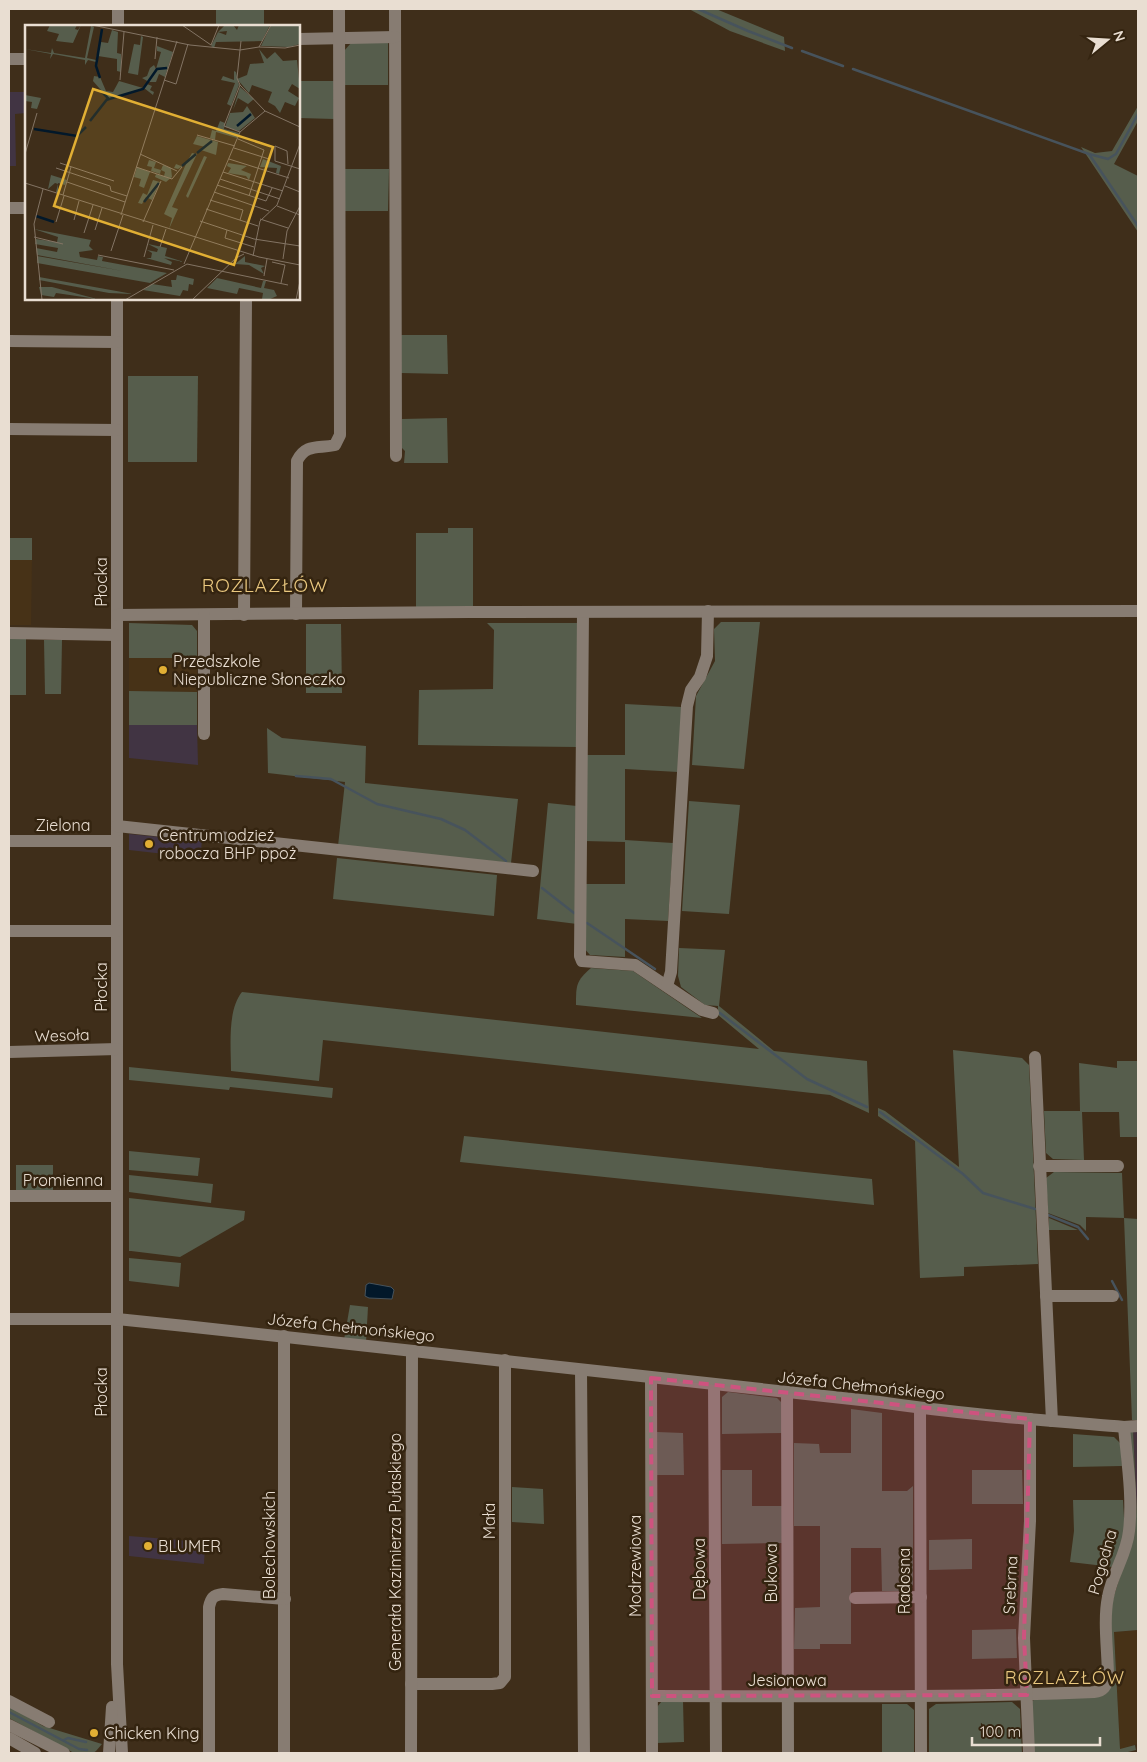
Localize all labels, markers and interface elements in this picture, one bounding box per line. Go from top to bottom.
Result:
north arrow [1082,15,1132,65]
inset map [25,25,300,300]
text: N [1109,28,1130,44]
street label: Płocka [91,557,111,607]
district label: ROZLAZŁÓW [202,573,328,597]
place label: Przedszkole Niepubliczne Słoneczko [173,651,346,689]
marker: Przedszkole Niepubliczne Słoneczko [157,664,169,676]
street label: Zielona [36,815,90,835]
place label: Centrum odzież robocza BHP ppoż [159,825,296,863]
marker: Centrum odzież robocza BHP ppoż [143,838,155,850]
street label: Płocka [91,962,111,1012]
street label: Wesoła [34,1024,90,1046]
street label: Promienna [23,1170,103,1190]
street label: Józefa Chełmońskiego [266,1308,436,1346]
street label: Józefa Chełmońskiego [776,1366,946,1404]
street label: Płocka [91,1367,111,1417]
street label: Generała Kazimierza Pułaskiego [385,1433,405,1671]
street label: Bolechowskich [259,1491,279,1599]
street label: Mała [479,1503,499,1539]
street label: Modrzewiowa [625,1515,645,1617]
street label: Pogodna [1083,1527,1121,1597]
place label: BLUMER [158,1536,221,1556]
street label: Dębowa [689,1538,709,1600]
marker: BLUMER [142,1540,154,1552]
street label: Bukowa [761,1543,781,1603]
street label: Radosna [894,1548,914,1614]
street label: Srebrna [998,1555,1022,1615]
district label: ROZLAZŁÓW [1005,1666,1125,1689]
street label: Jesionowa [747,1670,827,1690]
scale bar [972,1714,1100,1746]
text: 100 m [980,1722,1021,1741]
place label: Chicken King [104,1723,200,1743]
marker: Chicken King [88,1727,100,1739]

